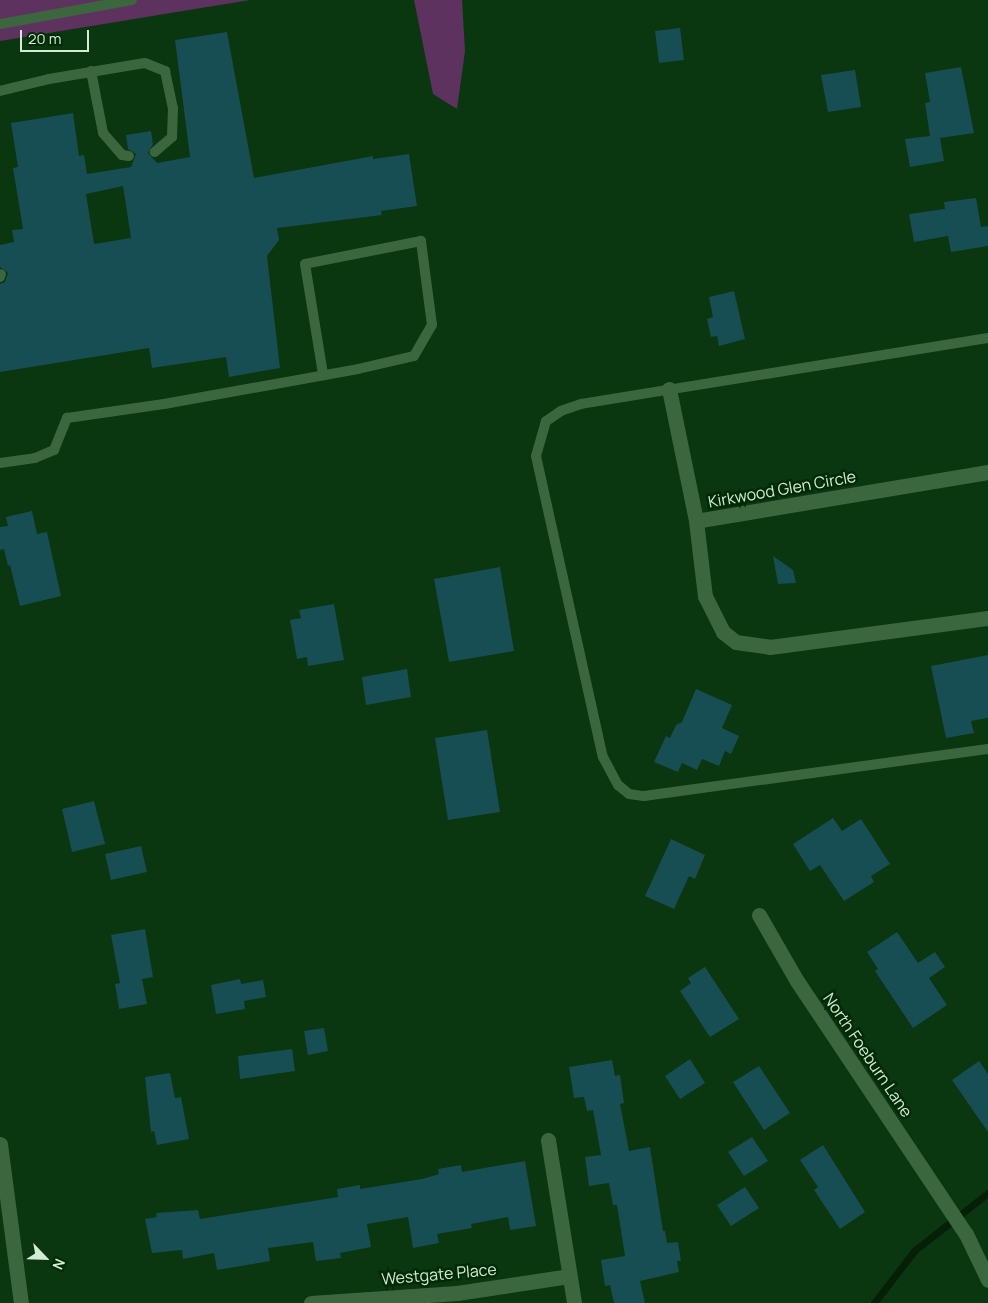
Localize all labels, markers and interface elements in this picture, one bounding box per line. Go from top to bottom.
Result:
scale bar [22,20,91,52]
text: 20 m [28,28,61,49]
street label: Kirkwood Glen Circle [707,467,857,511]
street label: North Foeburn Lane [819,989,917,1121]
north arrow [20,1233,70,1283]
text: N [48,1256,70,1273]
street label: Westgate Place [381,1259,497,1289]

